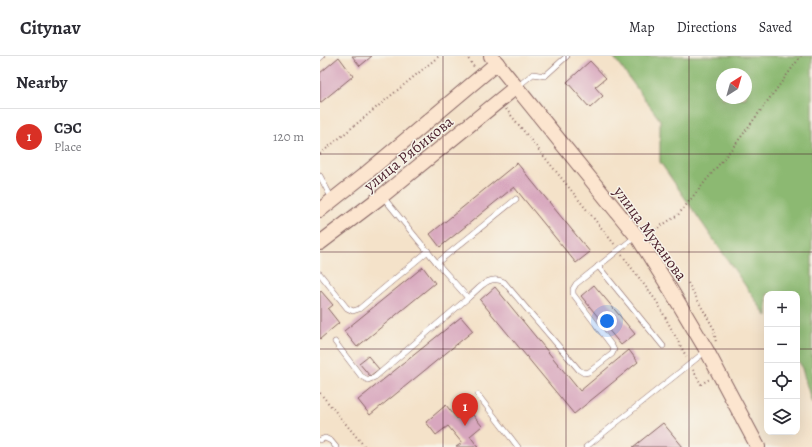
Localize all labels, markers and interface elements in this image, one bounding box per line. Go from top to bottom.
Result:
text: Citynav [20,15,81,41]
text: Map [629,18,655,37]
text: Directions [677,18,737,37]
text: Saved [759,18,792,37]
north arrow [716,68,752,104]
text: Nearby [16,71,67,94]
street label: улица Рябикова [358,110,459,197]
text: СЭС [54,118,82,138]
text: 1 [27,128,31,145]
text: 120 m [273,128,304,145]
text: Place [54,138,82,155]
street label: улица Муханова [608,181,692,286]
map controls [764,291,800,435]
button: + [764,291,800,327]
your location [597,311,617,331]
button: − [764,327,800,363]
button: locate [764,363,800,399]
pin: 1 [452,393,478,426]
button: layers [764,399,800,435]

